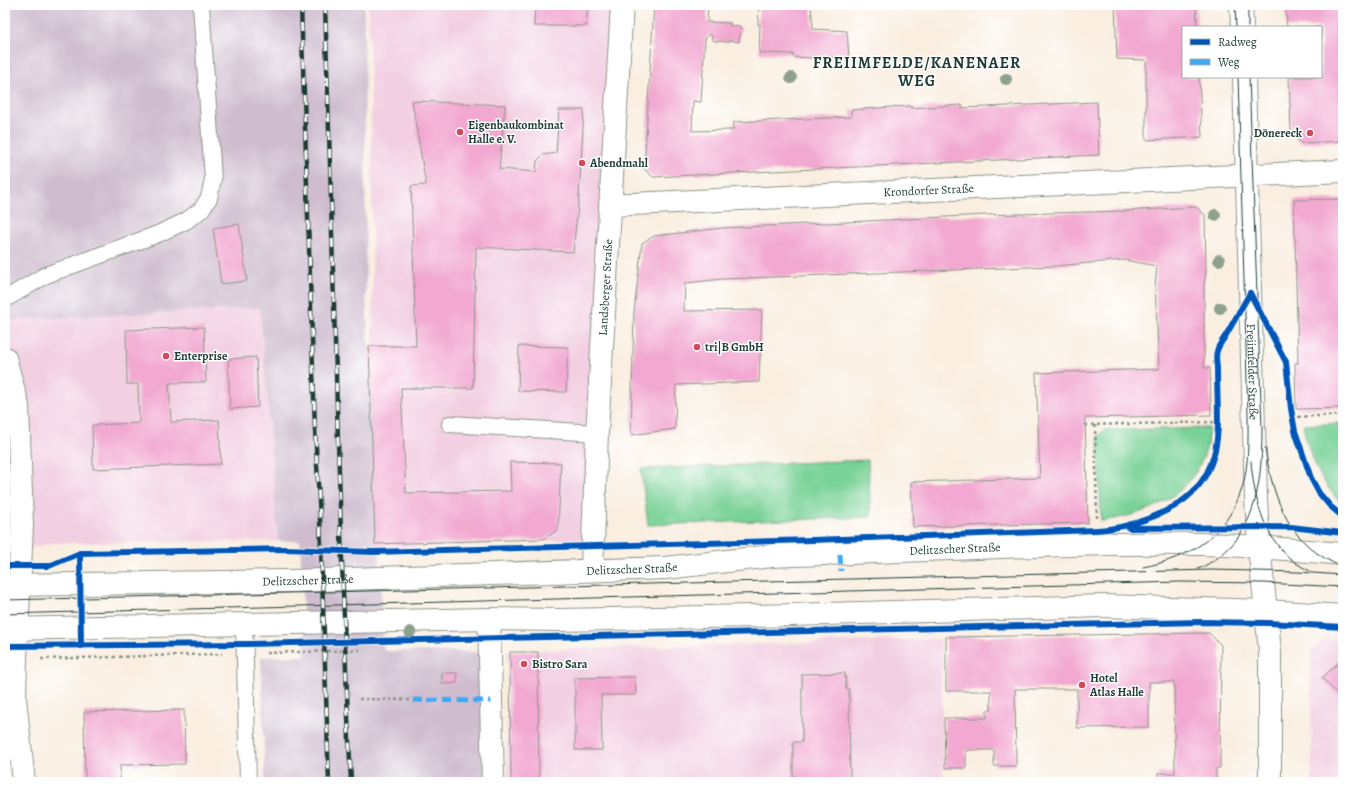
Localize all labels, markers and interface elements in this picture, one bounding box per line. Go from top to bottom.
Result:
legend [1182,26,1322,78]
text: Radweg [1218,34,1257,50]
district label: FREIIMFELDE/KANENAER WEG [813,52,1021,92]
text: Weg [1217,54,1240,70]
place label: Eigenbaukombinat Halle e. V. [468,117,564,147]
place label: Dönereck [1254,125,1303,141]
marker: Eigenbaukombinat Halle e. V. [455,127,465,137]
marker: Dönereck [1305,128,1315,138]
place label: Abendmahl [589,155,649,171]
marker: Abendmahl [577,158,587,168]
street label: Krondorfer Straße [883,180,974,200]
street label: Landsberger Straße [595,238,616,336]
street label: Freiimfelder Straße [1243,323,1262,420]
place label: tri|B GmbH [705,339,764,355]
marker: tri|B GmbH [692,342,702,352]
place label: Enterprise [174,348,228,364]
marker: Enterprise [161,351,171,361]
street label: Delitzscher Straße [909,539,1001,559]
street label: Delitzscher Straße [586,559,678,579]
street label: Delitzscher Straße [262,571,354,589]
place label: Bistro Sara [532,656,588,672]
marker: Bistro Sara [519,659,529,669]
place label: Hotel Atlas Halle [1089,670,1144,700]
marker: Hotel Atlas Halle [1077,680,1087,690]

